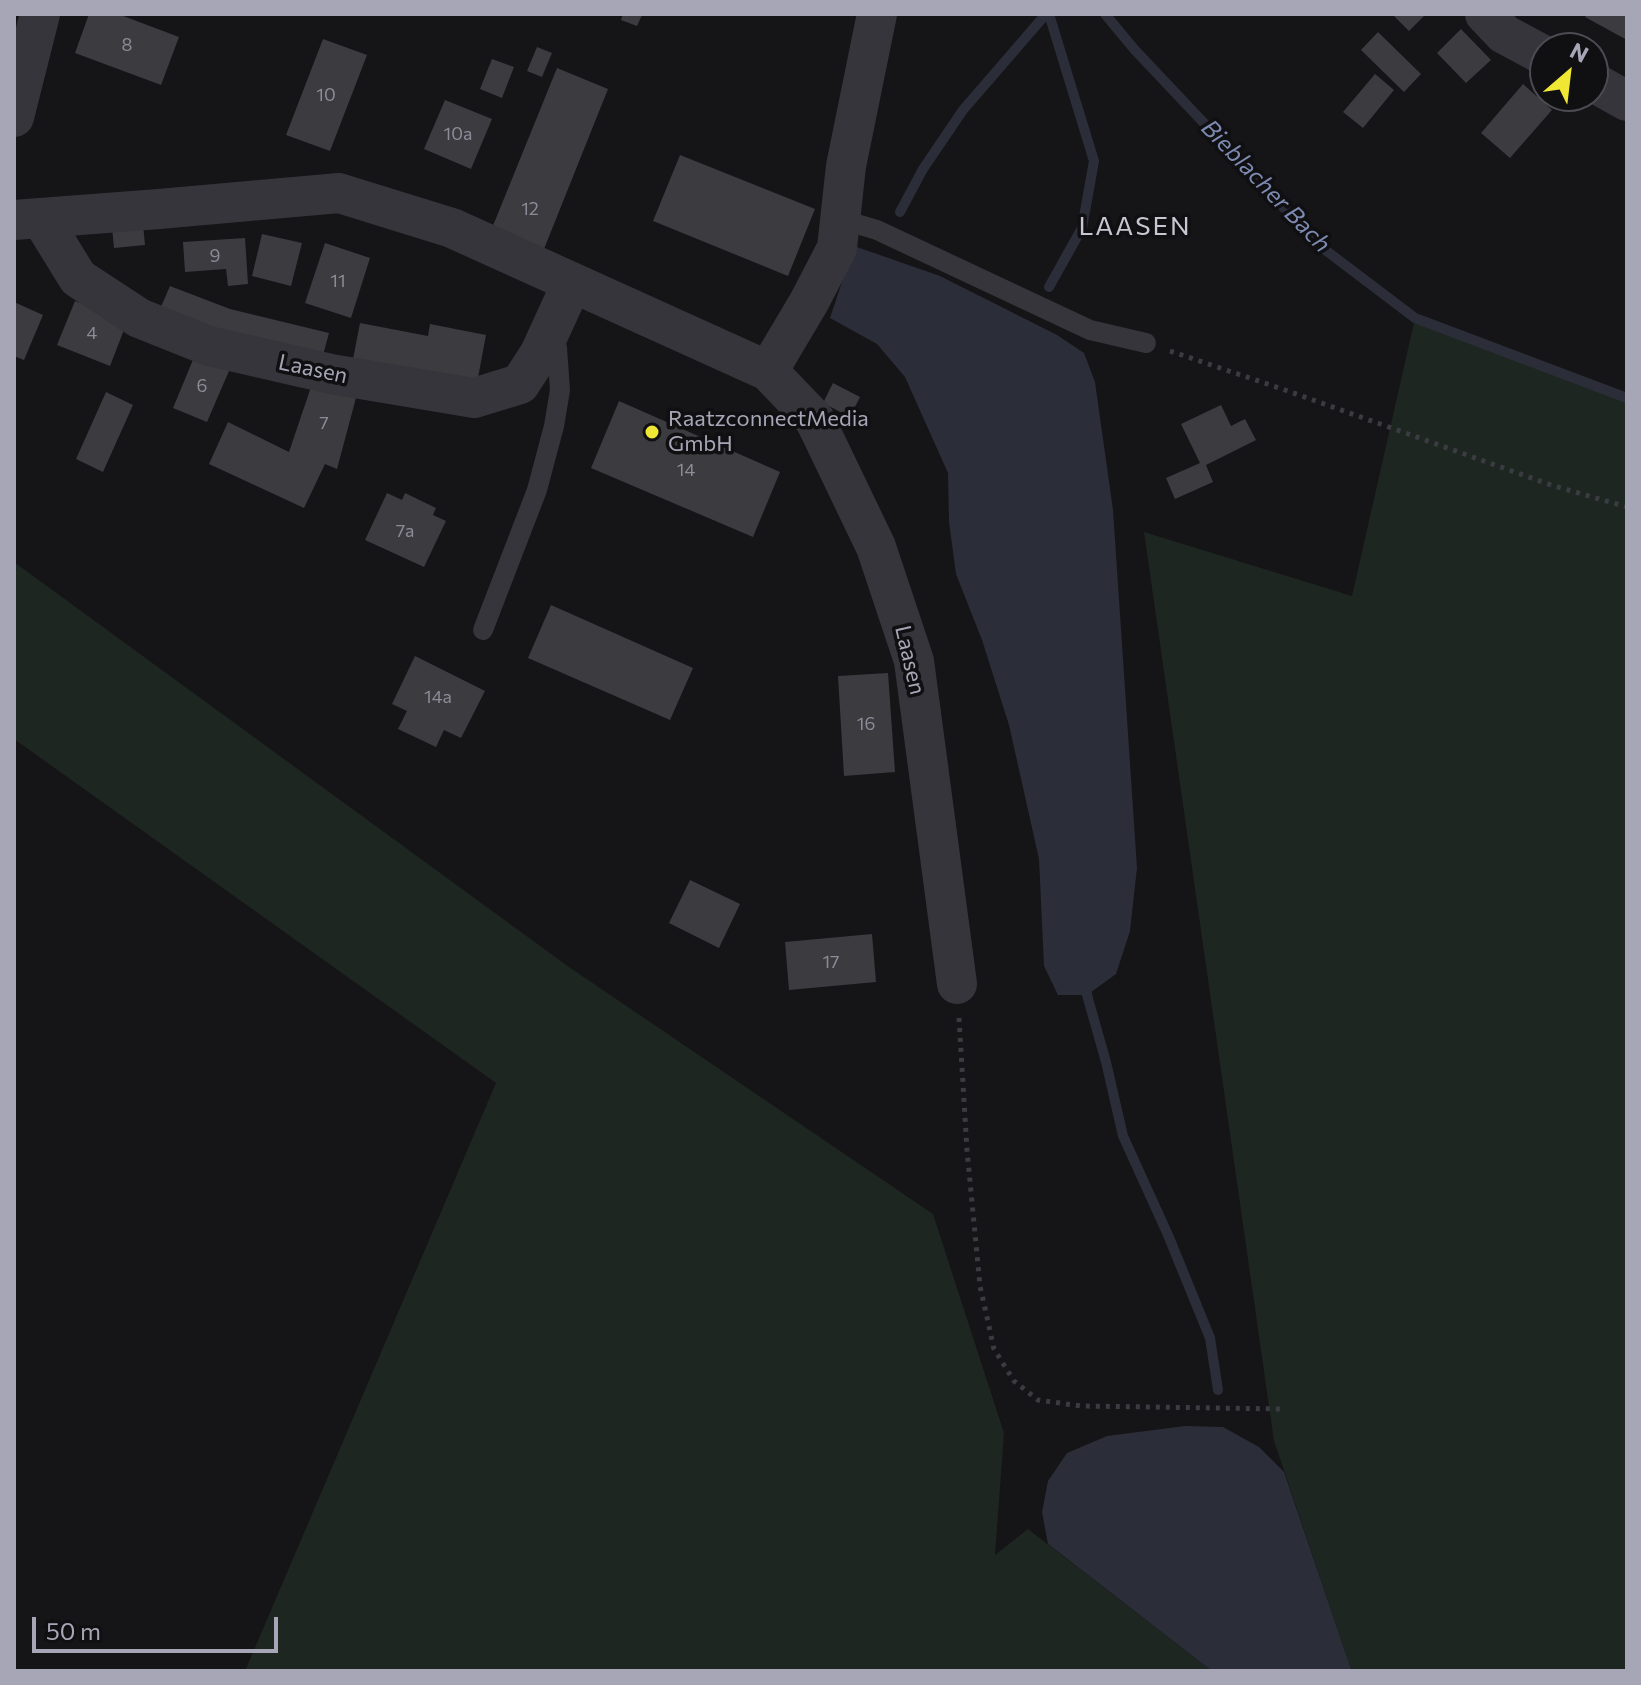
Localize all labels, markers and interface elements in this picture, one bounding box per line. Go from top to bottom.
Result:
north arrow [1529,32,1609,112]
house number: 8 [122,34,132,56]
text: N [1566,36,1593,68]
house number: 10 [316,84,336,106]
water label: Bieblacher Bach [1195,114,1337,258]
house number: 10a [444,123,472,145]
house number: 12 [521,198,539,220]
district label: LAASEN [1078,210,1192,242]
house number: 9 [210,245,220,267]
house number: 11 [330,270,346,292]
house number: 4 [87,322,97,344]
street label: Laasen [276,349,350,389]
house number: 6 [197,375,207,397]
place label: RaatzconnectMedia GmbH [668,406,869,458]
house number: 7 [319,412,329,434]
marker: RaatzconnectMedia GmbH [643,423,661,441]
house number: 14 [677,459,695,481]
house number: 7a [396,520,414,542]
street label: Laasen [889,623,931,697]
house number: 14a [424,686,452,708]
house number: 16 [857,713,875,735]
house number: 17 [822,951,840,973]
scale bar [36,1601,282,1651]
text: 50 m [46,1616,101,1645]

